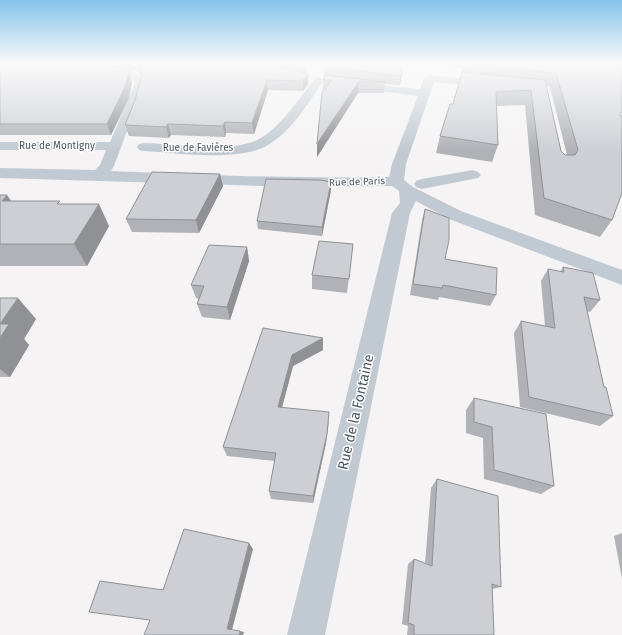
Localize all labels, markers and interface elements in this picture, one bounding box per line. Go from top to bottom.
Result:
street label: Rue de Montigny [19,140,95,152]
street label: Rue de Favières [163,142,234,154]
street label: Rue de Paris [329,175,386,189]
street label: Rue de la Fontaine [334,353,378,471]

